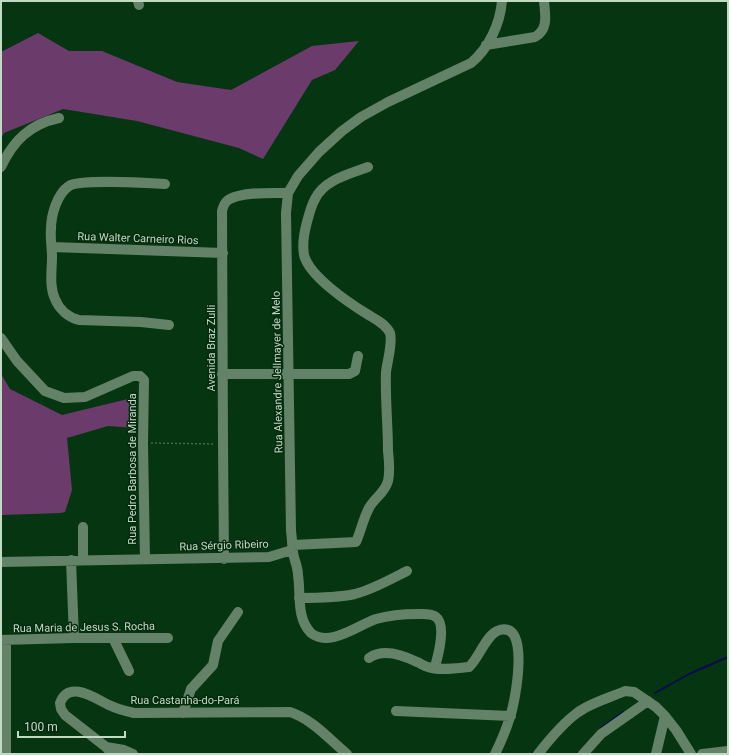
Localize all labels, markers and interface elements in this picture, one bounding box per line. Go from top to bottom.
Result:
street label: Rua Walter Carneiro Rios [77,230,199,247]
street label: Rua Alexandre Jellmayer de Melo [270,291,285,453]
street label: Avenida Braz Zulli [205,305,218,391]
street label: Rua Pedro Barbosa de Miranda [126,393,139,545]
street label: Rua Sérgio Ribeiro [179,537,269,554]
street label: Rua Maria de Jesus S. Rocha [13,620,155,635]
street label: Rua Castanha-do-Pará [131,694,240,707]
scale bar [18,713,125,739]
text: 100 m [24,720,58,734]

